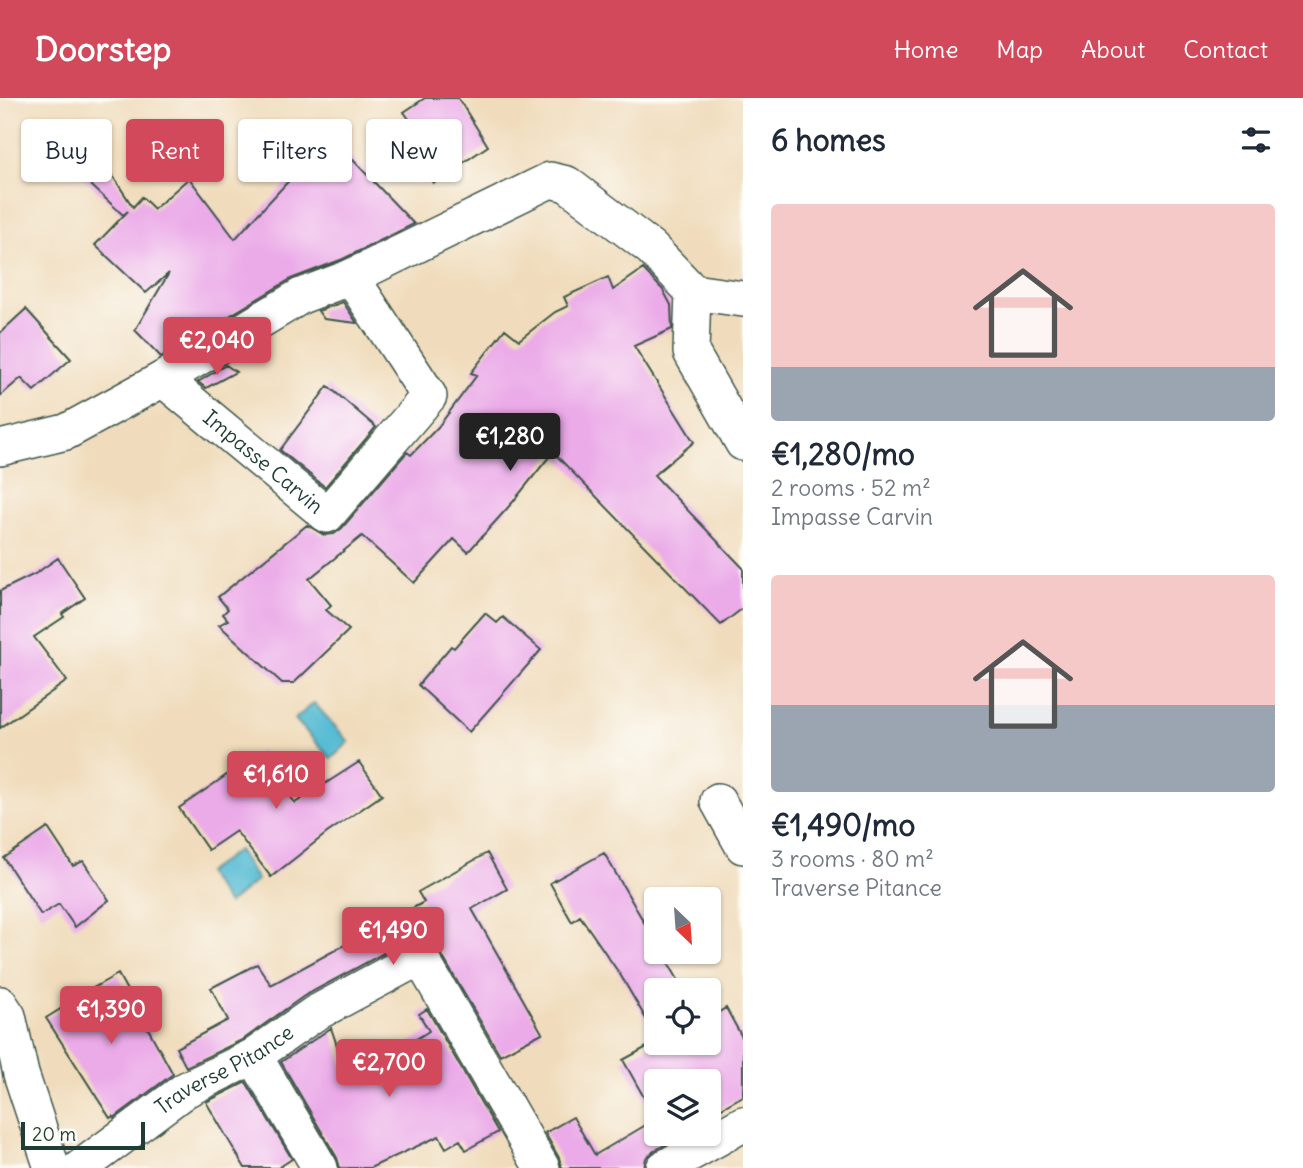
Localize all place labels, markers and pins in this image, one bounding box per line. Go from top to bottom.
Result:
pin: €2,040 [160,317,274,377]
pin: €1,280 [453,414,567,473]
pin: €1,610 [219,752,333,811]
pin: €1,490 [336,908,450,967]
pin: €1,390 [54,986,168,1046]
pin: €2,700 [332,1040,446,1099]

